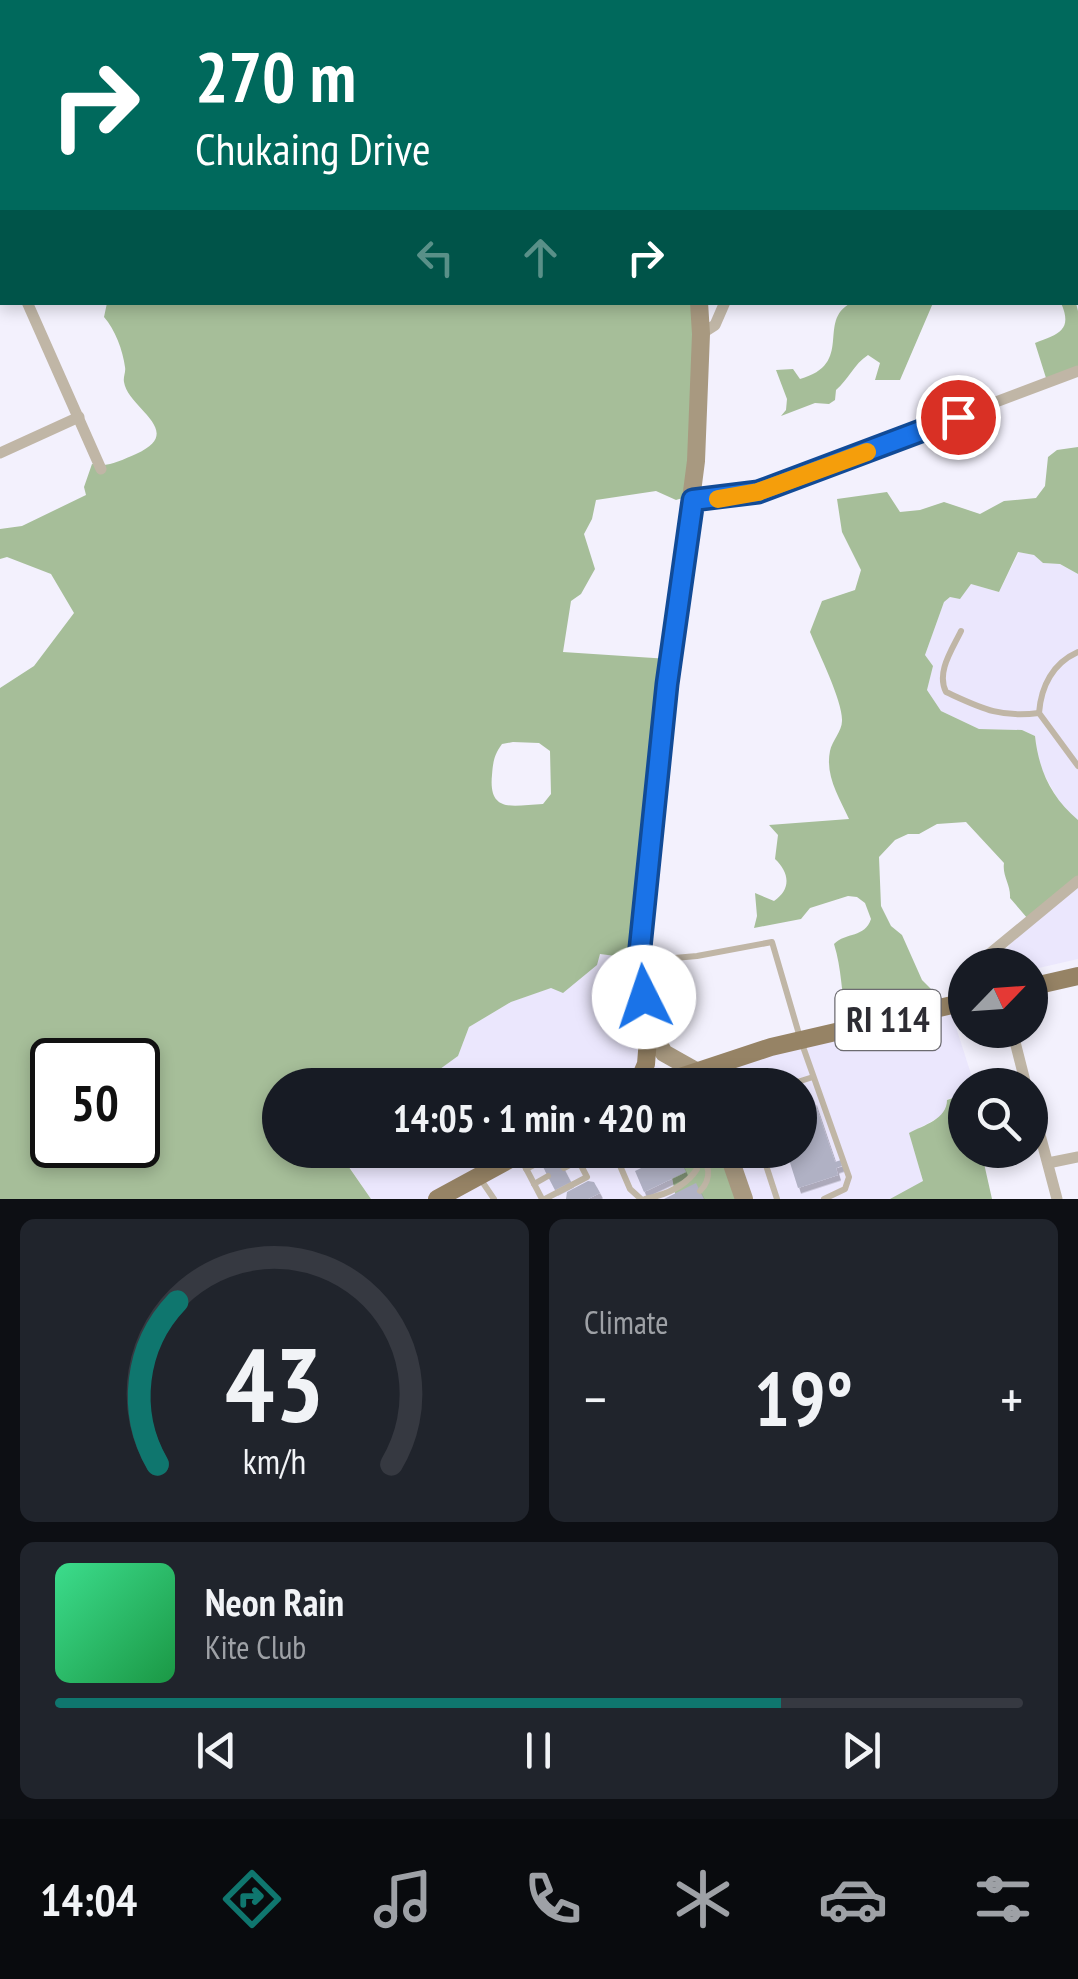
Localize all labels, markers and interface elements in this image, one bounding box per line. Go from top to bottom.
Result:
text: 270 m [195,31,356,121]
icon: right [30,40,160,170]
text: Chukaing Drive [195,119,431,177]
icon: left [408,230,463,285]
icon: ahead [513,230,568,285]
icon: right [618,230,673,285]
pin [916,375,1001,460]
icon: arrive [931,390,986,445]
position arrow [592,945,696,1049]
north arrow [948,948,1048,1048]
map controls [948,948,1048,1168]
road number: RI 114 [836,990,940,1050]
speed limit sign: 50 [30,1038,160,1168]
button: search [948,1068,1048,1168]
text: 14:05 · 1 min · 420 m [393,1093,686,1142]
text: Climate [584,1301,668,1343]
text: 43 [225,1316,324,1451]
text: 19° [754,1350,853,1447]
text: − [584,1363,607,1434]
text: + [1000,1363,1023,1434]
text: km/h [243,1438,306,1484]
text: Neon Rain [205,1577,344,1626]
text: Kite Club [205,1626,306,1668]
icon: previous [189,1723,244,1778]
icon: pause [511,1723,566,1778]
icon: next [834,1723,889,1778]
icon: directions [217,1864,287,1934]
icon: music [368,1864,438,1934]
icon: phone [518,1864,588,1934]
icon: climate [668,1864,738,1934]
icon: car [818,1864,888,1934]
icon: filters [968,1864,1038,1934]
text: 14:04 [40,1870,137,1928]

